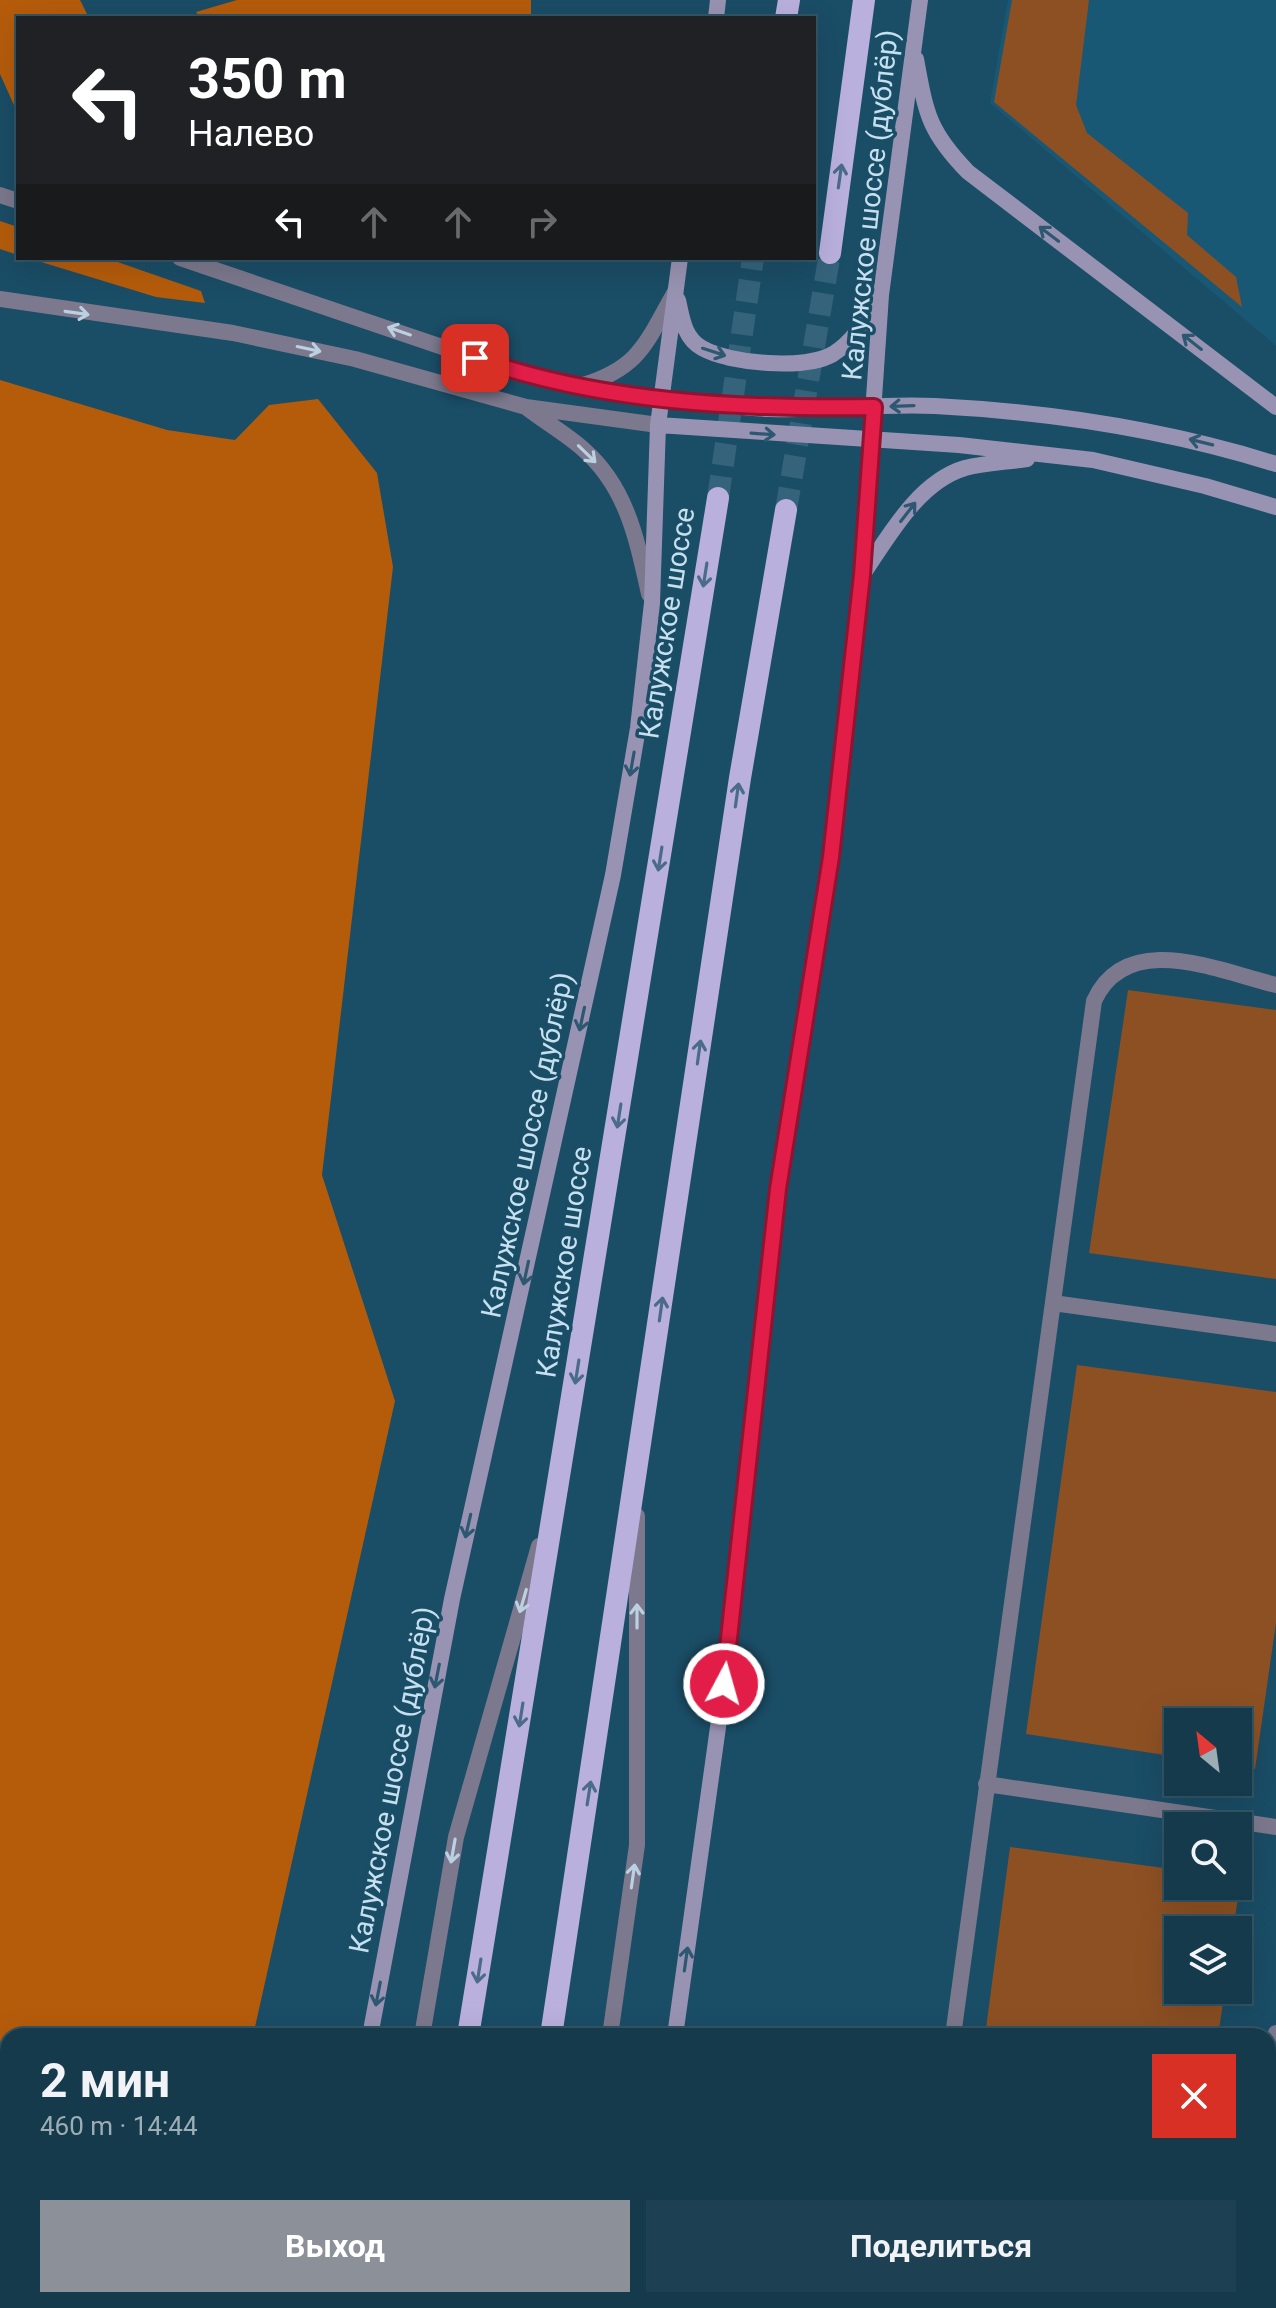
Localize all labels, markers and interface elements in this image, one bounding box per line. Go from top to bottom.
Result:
street label: Калужское шоссе (дублёр) [835,28,905,382]
text: 350 m [188,46,347,112]
icon: left [56,48,160,152]
text: Налево [188,113,314,155]
one-way arrow [833,164,848,189]
icon: left [268,200,312,244]
icon: ahead [352,200,396,244]
icon: ahead [436,200,480,244]
icon: right [520,200,564,244]
one-way arrow [1039,226,1061,243]
one-way arrow [63,305,90,320]
one-way arrow [387,323,412,338]
pin [441,324,509,392]
one-way arrow [1182,333,1203,350]
icon: arrive [453,336,497,380]
one-way arrow [296,342,321,357]
one-way arrow [701,346,726,360]
one-way arrow [889,399,916,414]
one-way arrow [750,427,776,442]
one-way arrow [1189,433,1215,448]
one-way arrow [577,445,597,464]
one-way arrow [899,502,917,523]
street label: Калужское шоссе [632,505,702,741]
one-way arrow [697,562,712,587]
one-way arrow [624,751,639,776]
one-way arrow [730,783,745,808]
one-way arrow [652,846,667,871]
street label: Калужское шоссе (дублёр) [474,969,580,1321]
one-way arrow [574,1006,589,1031]
one-way arrow [692,1040,707,1065]
one-way arrow [610,1103,625,1128]
street label: Калужское шоссе [529,1144,599,1380]
one-way arrow [518,1260,533,1285]
one-way arrow [654,1297,669,1323]
one-way arrow [568,1359,583,1385]
one-way arrow [460,1513,475,1539]
one-way arrow [515,1587,530,1613]
one-way arrow [629,1603,645,1630]
street label: Калужское шоссе (дублёр) [342,1604,442,1956]
position arrow [682,1642,766,1726]
one-way arrow [429,1662,444,1688]
one-way arrow [513,1701,528,1727]
north arrow [1164,1708,1252,1796]
map controls [1164,1708,1252,2004]
one-way arrow [582,1781,597,1806]
button: search [1164,1812,1252,1900]
one-way arrow [445,1838,460,1863]
one-way arrow [626,1863,641,1889]
button: layers [1164,1916,1252,2004]
one-way arrow [679,1947,694,1972]
one-way arrow [471,1958,486,1983]
one-way arrow [370,1981,385,2006]
text: 2 мин [40,2052,170,2109]
button: close [1152,2054,1236,2138]
text: 460 m · 14:44 [40,2111,198,2141]
button: Выход [40,2200,630,2292]
button: Поделиться [646,2200,1236,2292]

